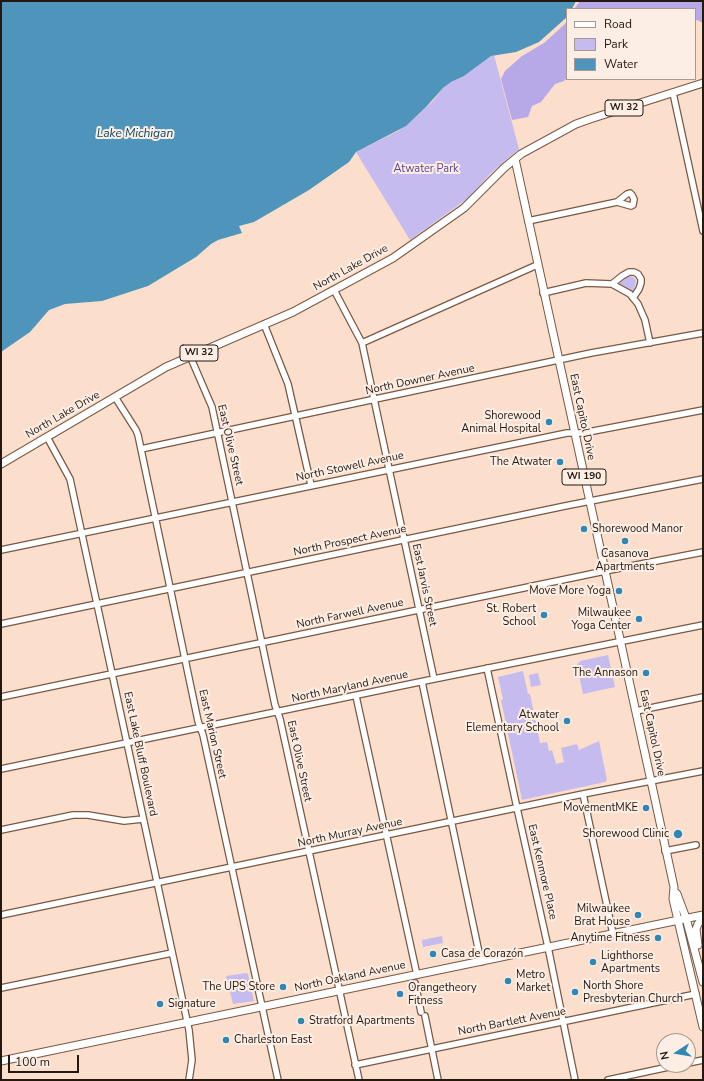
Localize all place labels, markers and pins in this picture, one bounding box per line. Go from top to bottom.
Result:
place label: Shorewood Animal Hospital [461,409,541,435]
marker: Shorewood Animal Hospital [544,417,554,427]
place label: The Atwater [490,455,552,469]
marker: The Atwater [555,457,565,467]
place label: Shorewood Manor [592,522,683,536]
marker: Shorewood Manor [579,524,589,534]
marker: Casanova Apartments [620,536,630,546]
place label: Casanova Apartments [596,547,654,573]
place label: Move More Yoga [529,584,611,598]
marker: Move More Yoga [614,586,624,596]
place label: St. Robert School [486,602,536,628]
place label: Milwaukee Yoga Center [571,606,631,632]
marker: St. Robert School [539,610,549,620]
marker: Milwaukee Yoga Center [634,614,644,624]
place label: The Annason [572,666,638,680]
marker: The Annason [641,668,651,678]
place label: Atwater Elementary School [466,708,559,734]
marker: Atwater Elementary School [562,716,572,726]
place label: MovementMKE [563,801,638,815]
marker: MovementMKE [641,803,651,813]
place label: Shorewood Clinic [582,827,669,841]
marker: Shorewood Clinic [672,828,684,840]
place label: Milwaukee Brat House [574,902,630,928]
marker: Milwaukee Brat House [633,910,643,920]
place label: Anytime Fitness [570,931,650,945]
marker: Anytime Fitness [653,933,663,943]
place label: Casa de Corazón [441,947,523,961]
marker: Casa de Corazón [428,949,438,959]
place label: Lighthorse Apartments [601,949,660,975]
marker: Lighthorse Apartments [588,957,598,967]
place label: Metro Market [516,968,550,994]
marker: Metro Market [503,976,513,986]
place label: North Shore Presbyterian Church [583,979,683,1005]
place label: The UPS Store [203,980,275,994]
place label: Orangetheory Fitness [408,981,477,1007]
marker: The UPS Store [278,982,288,992]
marker: North Shore Presbyterian Church [570,987,580,997]
marker: Orangetheory Fitness [395,989,405,999]
place label: Signature [168,997,216,1011]
marker: Signature [155,999,165,1009]
place label: Stratford Apartments [309,1014,415,1028]
marker: Stratford Apartments [296,1016,306,1026]
place label: Charleston East [234,1033,312,1047]
marker: Charleston East [221,1035,231,1045]

